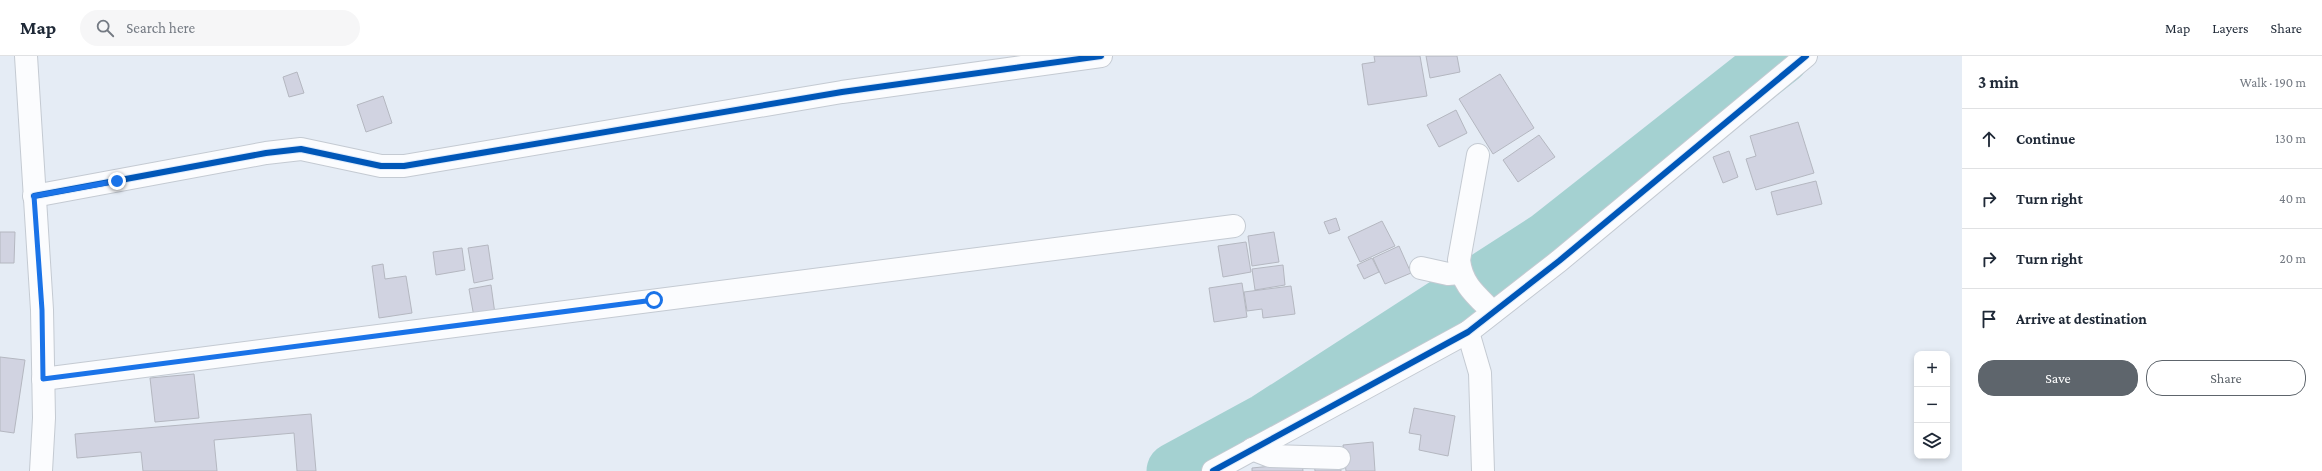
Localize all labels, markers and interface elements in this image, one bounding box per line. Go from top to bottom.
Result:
search box [80,10,360,46]
text: Map [20,17,56,38]
icon: search [94,17,116,39]
text: Search here [126,20,195,36]
text: Map [2165,20,2190,36]
text: Layers [2212,20,2249,36]
text: Share [2271,20,2302,36]
text: 3 min [1978,73,2019,92]
text: Walk · 190 m [2240,75,2306,90]
icon: ahead [1978,128,2000,150]
text: Continue [2016,131,2075,147]
text: 130 m [2275,131,2306,146]
route end [108,172,126,190]
icon: right [1978,188,2000,210]
text: Turn right [2016,191,2083,207]
text: 40 m [2279,191,2306,206]
icon: right [1978,248,2000,270]
text: Turn right [2016,251,2083,267]
text: 20 m [2280,251,2306,266]
route start [645,291,663,309]
icon: arrive [1978,308,2000,330]
text: Arrive at destination [2016,311,2147,327]
map controls [1914,351,1950,459]
button: + [1914,351,1950,387]
button: Save [1978,360,2138,396]
button: Share [2146,360,2306,396]
button: − [1914,387,1950,423]
button: layers [1914,423,1950,459]

